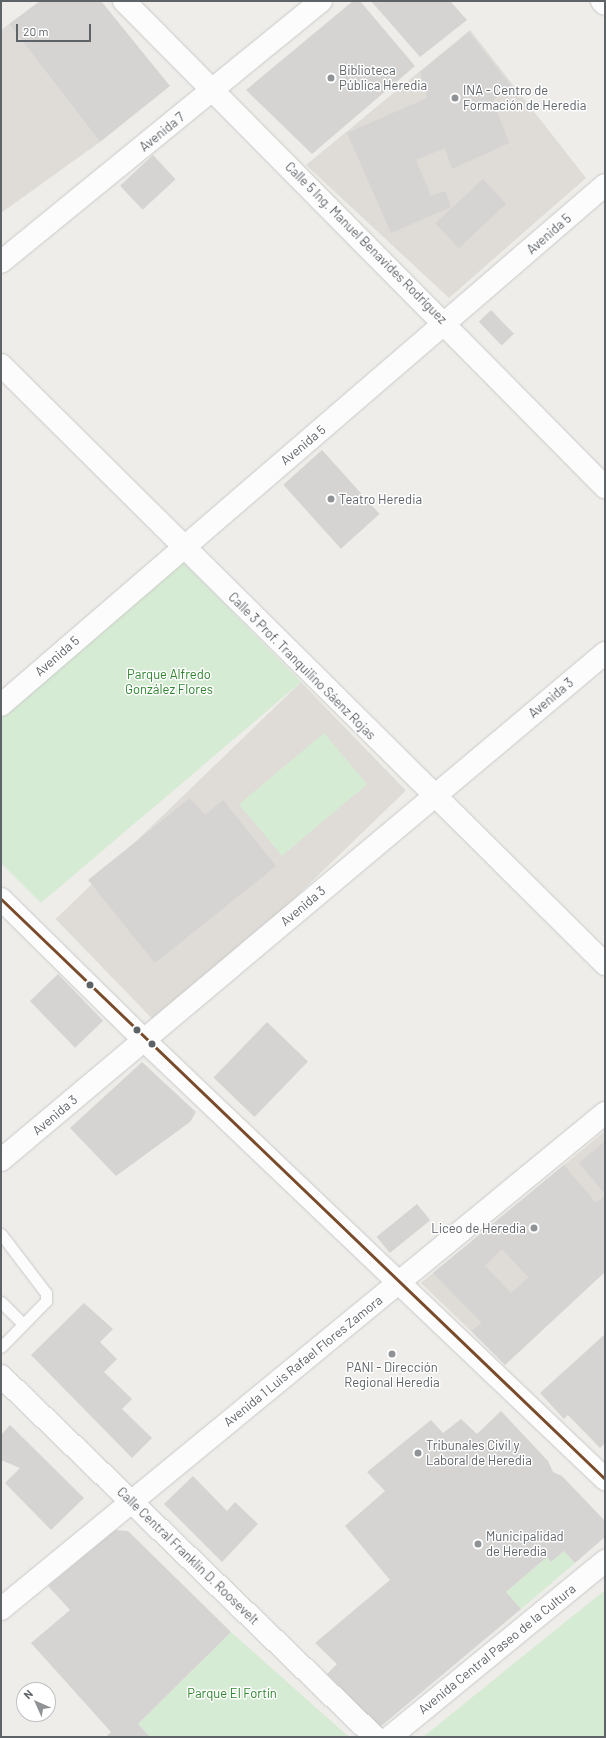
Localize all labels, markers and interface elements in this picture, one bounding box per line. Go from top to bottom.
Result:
scale bar [18,16,93,42]
text: 20 m [23,24,49,38]
place label: Biblioteca Pública Heredia [339,63,427,94]
marker: Biblioteca Pública Heredia [326,73,336,83]
place label: INA - Centro de Formación de Heredia [463,83,586,114]
marker: INA - Centro de Formación de Heredia [450,93,460,103]
street label: Avenida 7 [136,109,188,155]
street label: Calle 5 Ing. Manuel Benavides Rodríguez [282,159,450,327]
street label: Avenida 5 [524,210,574,258]
street label: Avenida 5 [277,422,329,468]
place label: Teatro Heredia [339,491,422,507]
marker: Teatro Heredia [326,494,336,504]
street label: Calle 3 Prof. Tranquilino Sáenz Rojas [225,589,379,743]
street label: Avenida 5 [32,632,82,680]
park label: Parque Alfredo González Flores [125,667,213,698]
street label: Avenida 3 [525,675,577,721]
street label: Avenida 3 [277,883,329,929]
unlabelled marker [85,980,95,990]
unlabelled marker [132,1025,142,1035]
unlabelled marker [147,1039,157,1049]
street label: Avenida 3 [29,1092,81,1138]
place label: Liceo de Heredia [431,1220,526,1236]
marker: Liceo de Heredia [529,1223,539,1233]
street label: Avenida 1 Luis Rafael Flores Zamora [221,1292,385,1430]
marker: PANI - Dirección Regional Heredia [387,1349,397,1359]
place label: PANI - Dirección Regional Heredia [344,1360,440,1391]
place label: Tribunales Civil y Laboral de Heredia [426,1438,532,1469]
marker: Tribunales Civil y Laboral de Heredia [413,1448,423,1458]
street label: Calle Central Franklin D. Roosevelt [114,1484,262,1628]
place label: Municipalidad de Heredia [486,1529,564,1560]
marker: Municipalidad de Heredia [473,1539,483,1549]
street label: Avenida Central Paseo de la Cultura [415,1581,579,1717]
north arrow [16,1682,56,1722]
park label: Parque El Fortín [187,1685,277,1701]
text: N [21,1687,35,1701]

